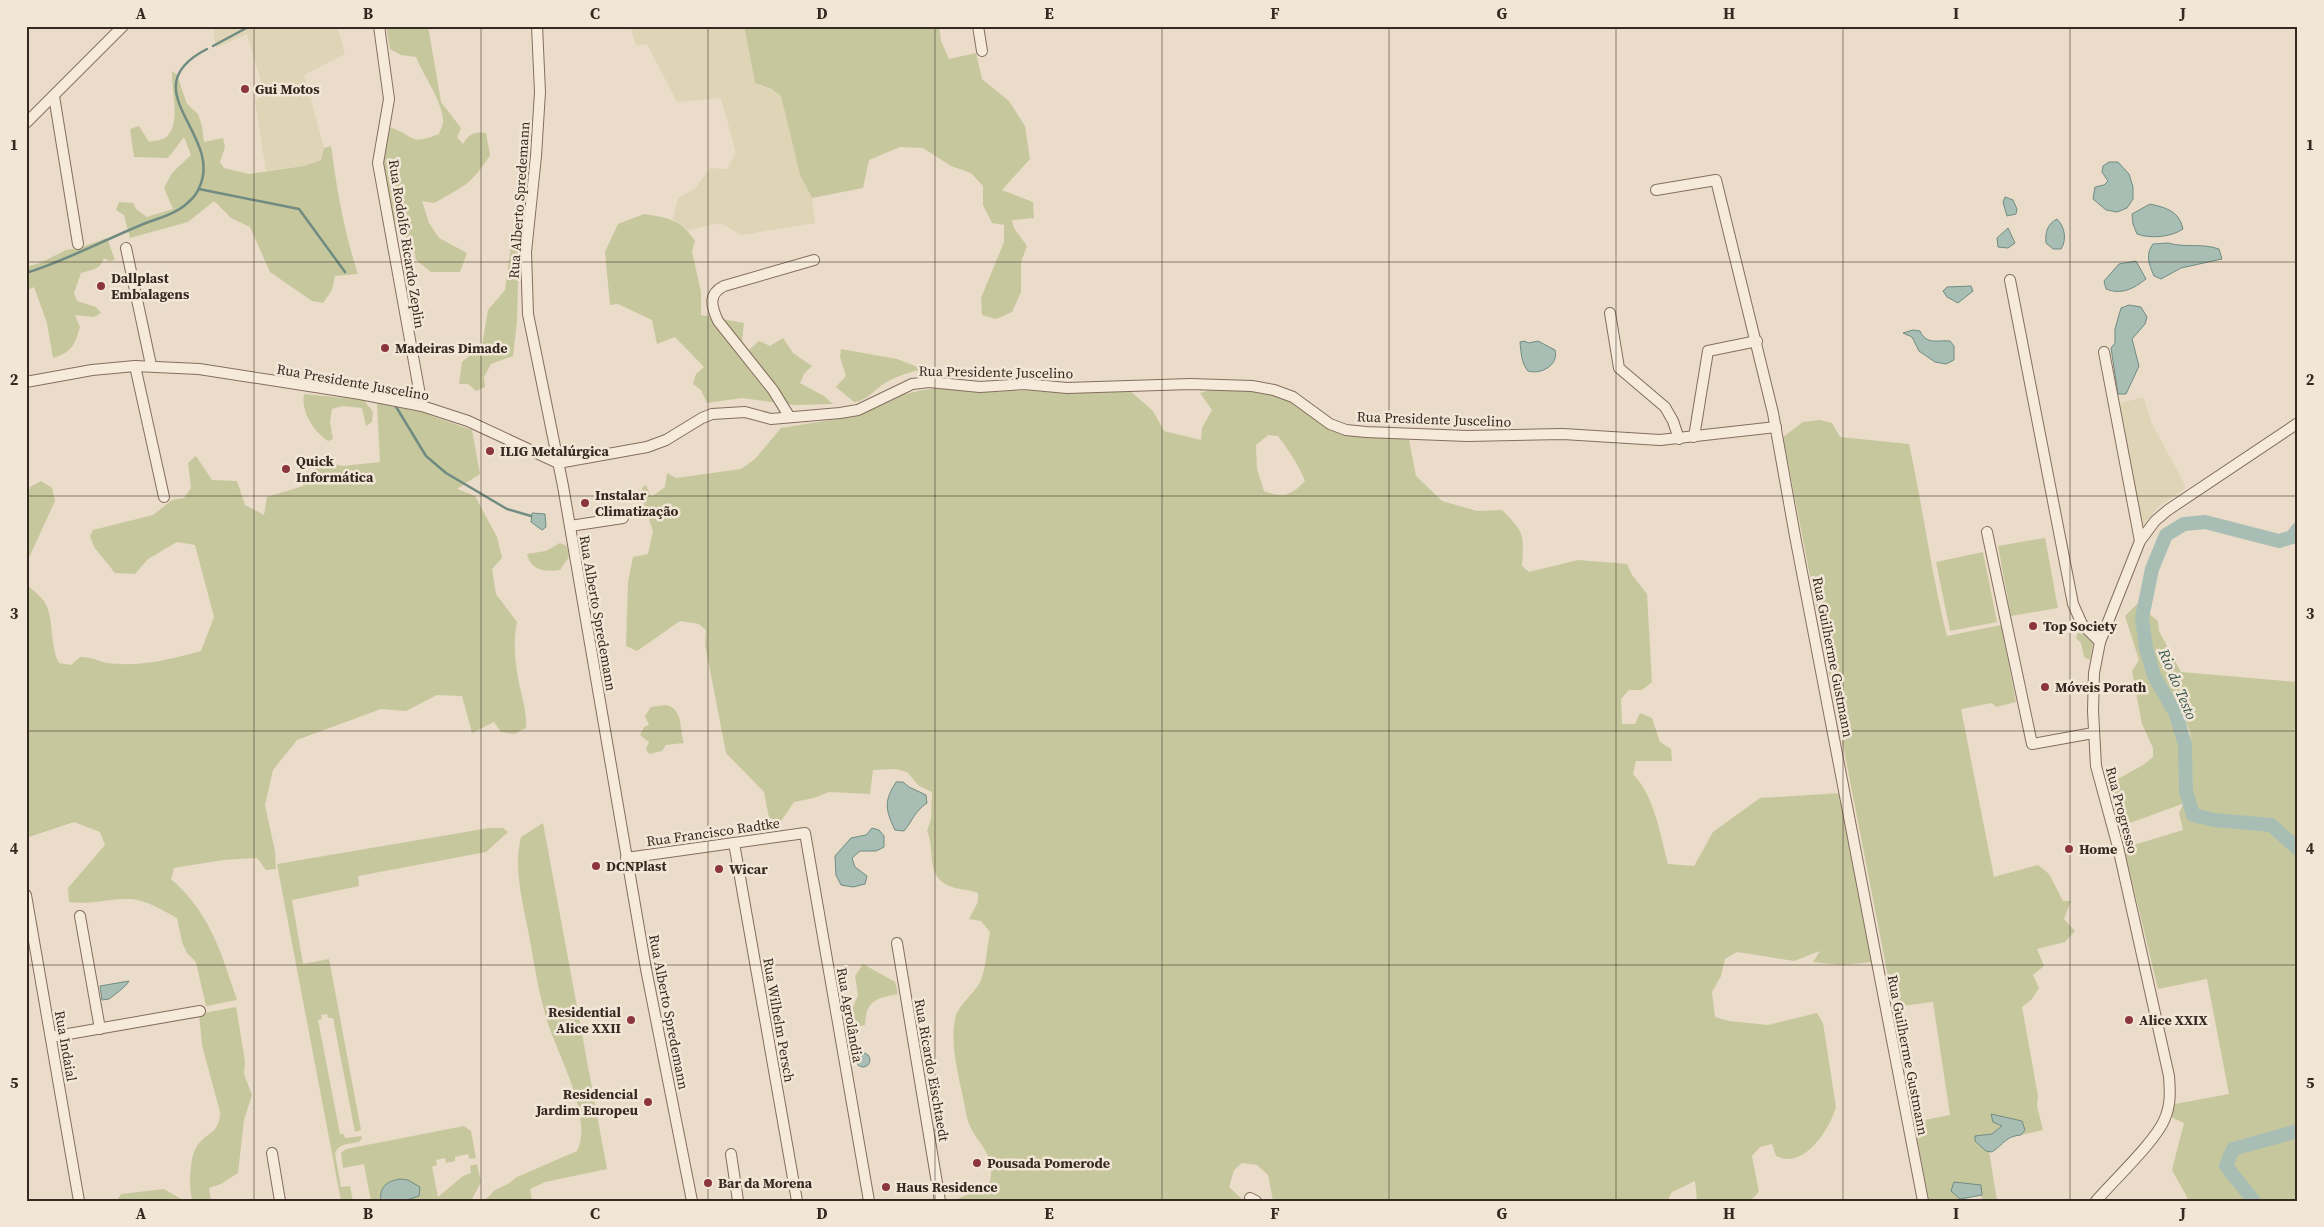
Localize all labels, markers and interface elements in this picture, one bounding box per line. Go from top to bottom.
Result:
text: A [136,2,147,24]
text: B [363,2,374,24]
text: C [590,2,600,24]
text: D [816,2,828,24]
text: E [1044,2,1054,24]
text: F [1270,2,1280,24]
text: G [1497,2,1508,24]
text: H [1723,2,1735,24]
text: I [1953,2,1959,24]
text: J [2179,2,2186,24]
place label: Gui Motos [255,79,320,99]
marker: Gui Motos [239,83,251,95]
street label: Rua Alberto Spredemann [504,120,535,279]
text: 1 [10,133,18,155]
text: 1 [2306,133,2314,155]
street label: Rua Rodolfo Ricardo Zeplin [384,158,430,330]
place label: Dallplast Embalagens [111,268,190,304]
marker: Dallplast Embalagens [95,280,107,292]
place label: Madeiras Dimade [395,338,508,358]
marker: Madeiras Dimade [379,342,391,354]
street label: Rua Presidente Juscelino [275,359,431,405]
street label: Rua Presidente Juscelino [919,361,1074,383]
text: 2 [10,368,19,390]
text: 2 [2306,368,2315,390]
street label: Rua Presidente Juscelino [1356,406,1512,432]
place label: ILIG Metalúrgica [500,441,609,461]
marker: ILIG Metalúrgica [484,445,496,457]
place label: Quick Informática [296,451,374,487]
marker: Quick Informática [280,463,292,475]
place label: Instalar Climatização [595,485,679,521]
marker: Instalar Climatização [579,497,591,509]
street label: Rua Alberto Spredemann [574,534,622,693]
street label: Rua Guilherme Gustmann [1808,575,1858,739]
text: 3 [10,602,19,624]
text: 3 [2306,602,2315,624]
place label: Top Society [2043,616,2118,636]
marker: Top Society [2027,620,2039,632]
water label: Rio do Testo [2153,644,2202,723]
place label: Móveis Porath [2055,677,2147,697]
marker: Móveis Porath [2039,681,2051,693]
street label: Rua Progresso [2101,764,2143,856]
street label: Rua Francisco Radtke [645,813,781,851]
text: 4 [10,837,19,859]
text: 4 [2306,837,2315,859]
place label: Home [2079,839,2117,859]
marker: Home [2063,843,2075,855]
place label: DCNPlast [606,856,667,876]
place label: Wicar [729,859,768,879]
marker: DCNPlast [590,860,602,872]
marker: Wicar [713,863,725,875]
street label: Rua Alberto Spredemann [644,933,694,1092]
street label: Rua Wilhelm Persch [758,956,800,1084]
street label: Rua Agrolândia [832,966,868,1065]
street label: Rua Guilherme Gustmann [1883,973,1933,1137]
street label: Rua Ricardo Eischtaedt [910,997,954,1143]
place label: Residential Alice XXII [548,1002,621,1038]
street label: Rua Indaial [50,1009,82,1083]
place label: Alice XXIX [2139,1010,2209,1030]
marker: Residential Alice XXII [625,1014,637,1026]
marker: Alice XXIX [2123,1014,2135,1026]
text: 5 [10,1071,19,1093]
text: 5 [2306,1071,2315,1093]
place label: Residencial Jardim Europeu [535,1084,638,1120]
marker: Residencial Jardim Europeu [642,1096,654,1108]
place label: Pousada Pomerode [987,1153,1110,1173]
marker: Pousada Pomerode [971,1157,983,1169]
place label: Bar da Morena [718,1173,813,1193]
marker: Bar da Morena [702,1177,714,1189]
place label: Haus Residence [896,1177,998,1197]
marker: Haus Residence [880,1181,892,1193]
text: A [136,1202,147,1224]
text: B [363,1202,374,1224]
text: C [590,1202,600,1224]
text: D [816,1202,828,1224]
text: E [1044,1202,1054,1224]
text: F [1270,1202,1280,1224]
text: G [1497,1202,1508,1224]
text: H [1723,1202,1735,1224]
text: I [1953,1202,1959,1224]
text: J [2179,1202,2186,1224]

